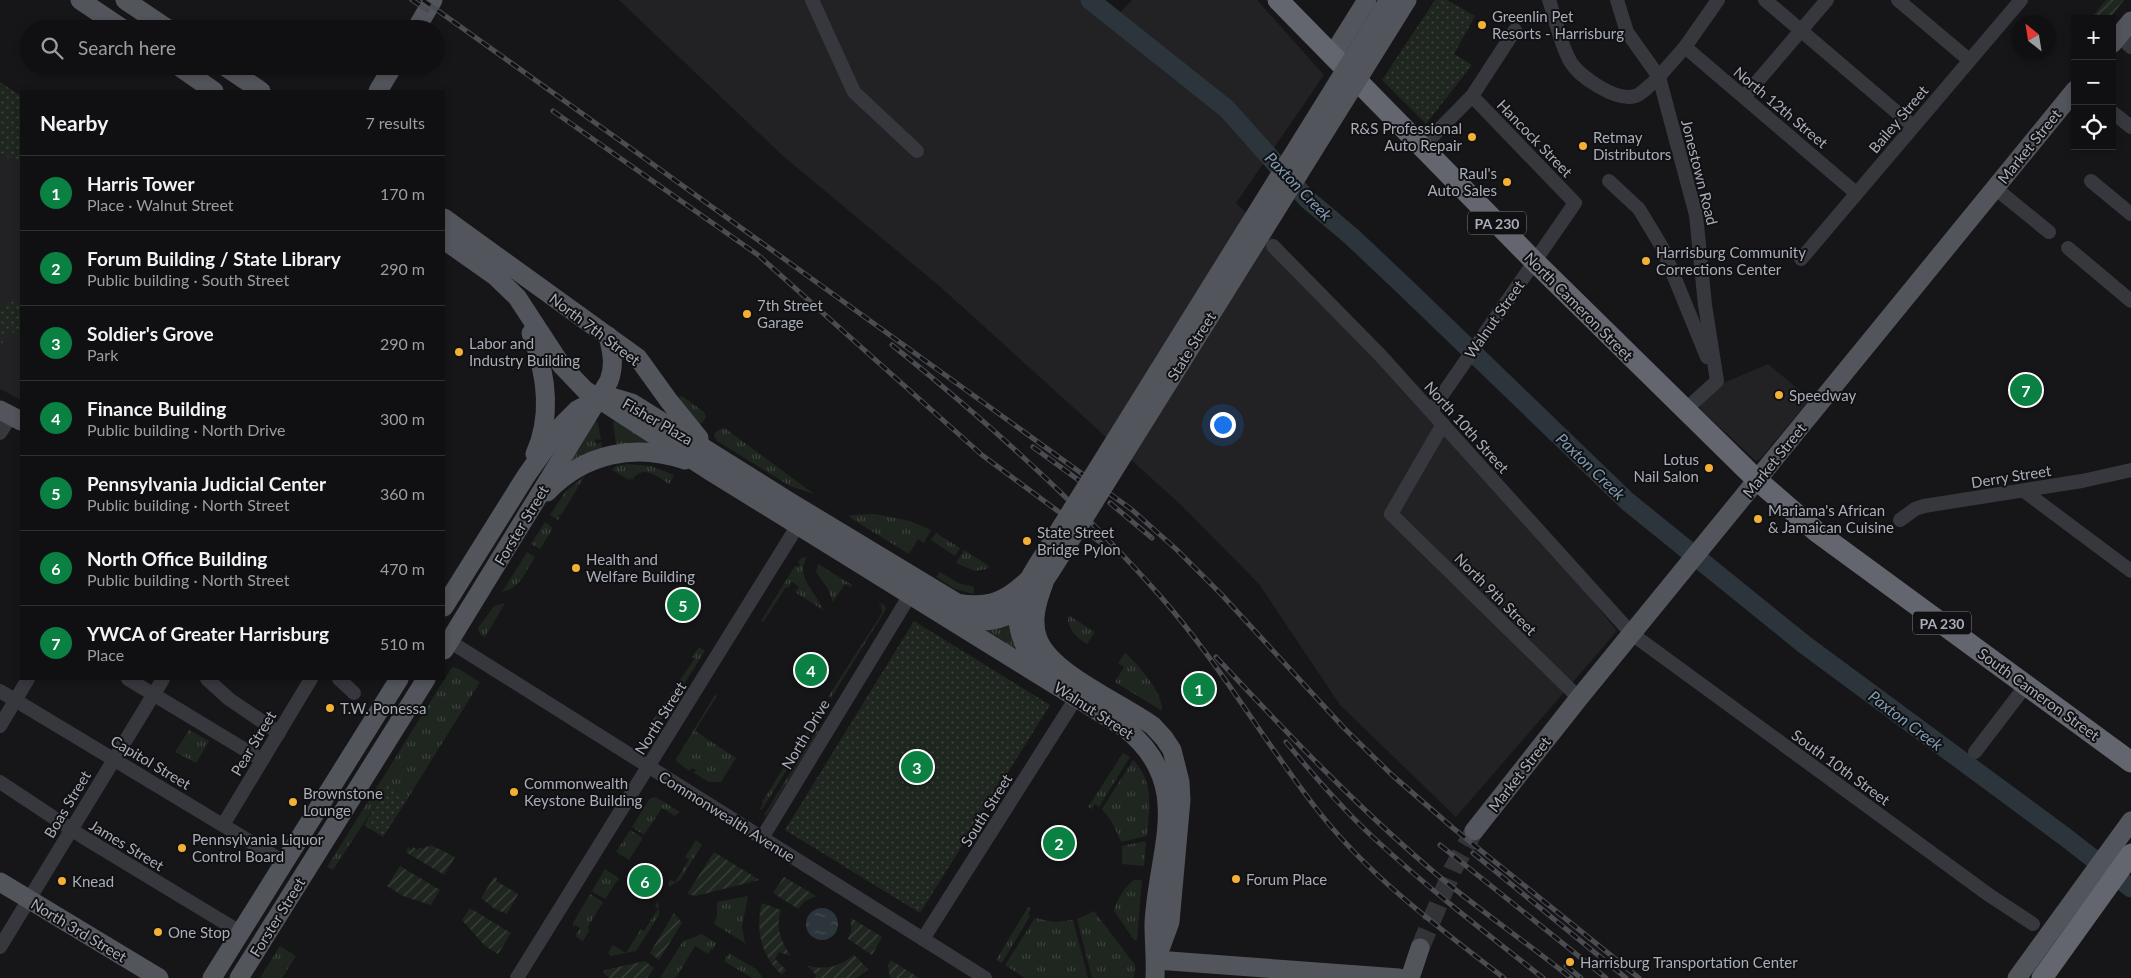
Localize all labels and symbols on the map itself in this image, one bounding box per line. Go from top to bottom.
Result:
place label: Greenlin Pet Resorts - Harrisburg [1492,7,1624,42]
north arrow [2011,15,2056,60]
marker: Greenlin Pet Resorts - Harrisburg [1476,19,1488,31]
street label: North 12th Street [1730,62,1832,152]
street label: Bailey Street [1865,81,1932,156]
street label: Hancock Street [1494,96,1577,181]
street label: Market Street [1994,105,2065,187]
street label: Jonestown Road [1678,117,1722,227]
place label: R&S Professional Auto Repair [1350,119,1463,154]
place label: Retmay Distributors [1593,128,1671,163]
marker: R&S Professional Auto Repair [1466,131,1478,143]
marker: Retmay Distributors [1577,140,1589,152]
water label: Paxton Creek [1262,148,1337,225]
place label: Raul's Auto Sales [1428,164,1497,199]
marker: Raul's Auto Sales [1501,176,1513,188]
road number: PA 230 [1468,212,1526,234]
place label: Harrisburg Community Corrections Center [1656,243,1806,278]
street label: North Cameron Street [1521,248,1637,364]
marker: Harrisburg Community Corrections Center [1640,255,1652,267]
street label: Walnut Street [1460,276,1528,361]
street label: North 7th Street [546,289,644,369]
place label: 7th Street Garage [757,296,823,331]
marker: 7th Street Garage [741,308,753,320]
street label: State Street [1163,308,1219,383]
place label: Labor and Industry Building [469,334,580,369]
marker: Labor and Industry Building [453,346,465,358]
pin: 7 [2010,371,2042,409]
street label: North 10th Street [1421,377,1513,477]
place label: Speedway [1789,386,1857,404]
marker: Speedway [1773,389,1785,401]
street label: Fisher Plaza [620,394,696,448]
your location [1210,412,1236,438]
street label: Market Street [1739,419,1810,501]
water label: Paxton Creek [1553,429,1630,504]
place label: Lotus Nail Salon [1633,450,1699,485]
street label: Derry Street [1970,461,2053,491]
marker: Lotus Nail Salon [1703,462,1715,474]
street label: Forster Street [490,481,552,568]
place label: Mariama's African & Jamaican Cuisine [1768,501,1894,536]
marker: Mariama's African & Jamaican Cuisine [1752,513,1764,525]
place label: State Street Bridge Pylon [1037,523,1121,558]
marker: State Street Bridge Pylon [1021,535,1033,547]
street label: North 9th Street [1451,549,1541,639]
place label: Health and Welfare Building [586,550,695,585]
marker: Health and Welfare Building [570,562,582,574]
pin: 5 [667,586,699,624]
road number: PA 230 [1913,612,1971,634]
street label: South Cameron Street [1975,644,2104,744]
pin: 4 [795,651,827,689]
pin: 1 [1183,670,1215,708]
street label: North Street [631,678,690,758]
street label: Walnut Street [1051,678,1138,743]
water label: Paxton Creek [1865,686,1947,754]
street label: North Drive [777,696,833,772]
place label: T.W. Ponessa [340,699,427,717]
marker: T.W. Ponessa [324,702,336,714]
street label: Pear Street [227,707,280,779]
street label: South 10th Street [1788,725,1894,809]
street label: Capitol Street [108,731,195,793]
street label: Market Street [1484,732,1554,815]
pin: 3 [901,748,933,786]
street label: Boas Street [40,767,94,841]
street label: Commonwealth Avenue [656,767,798,865]
street label: South Street [957,770,1016,850]
place label: Commonwealth Keystone Building [524,774,643,809]
place label: Brownstone Lounge [303,784,383,819]
marker: Commonwealth Keystone Building [508,786,520,798]
marker: Brownstone Lounge [287,796,299,808]
street label: James Street [87,816,168,875]
pin: 2 [1043,824,1075,862]
place label: Pennsylvania Liquor Control Board [192,830,324,865]
marker: Pennsylvania Liquor Control Board [176,842,188,854]
pin: 6 [629,862,661,900]
place label: Forum Place [1246,870,1327,888]
place label: Knead [72,872,114,890]
marker: Forum Place [1230,873,1242,885]
street label: Forster Street [246,874,309,960]
marker: Knead [56,875,68,887]
street label: North 3rd Street [28,894,131,966]
place label: One Stop [168,923,230,941]
marker: One Stop [152,926,164,938]
place label: Harrisburg Transportation Center [1580,953,1798,971]
marker: Harrisburg Transportation Center [1564,956,1576,968]

